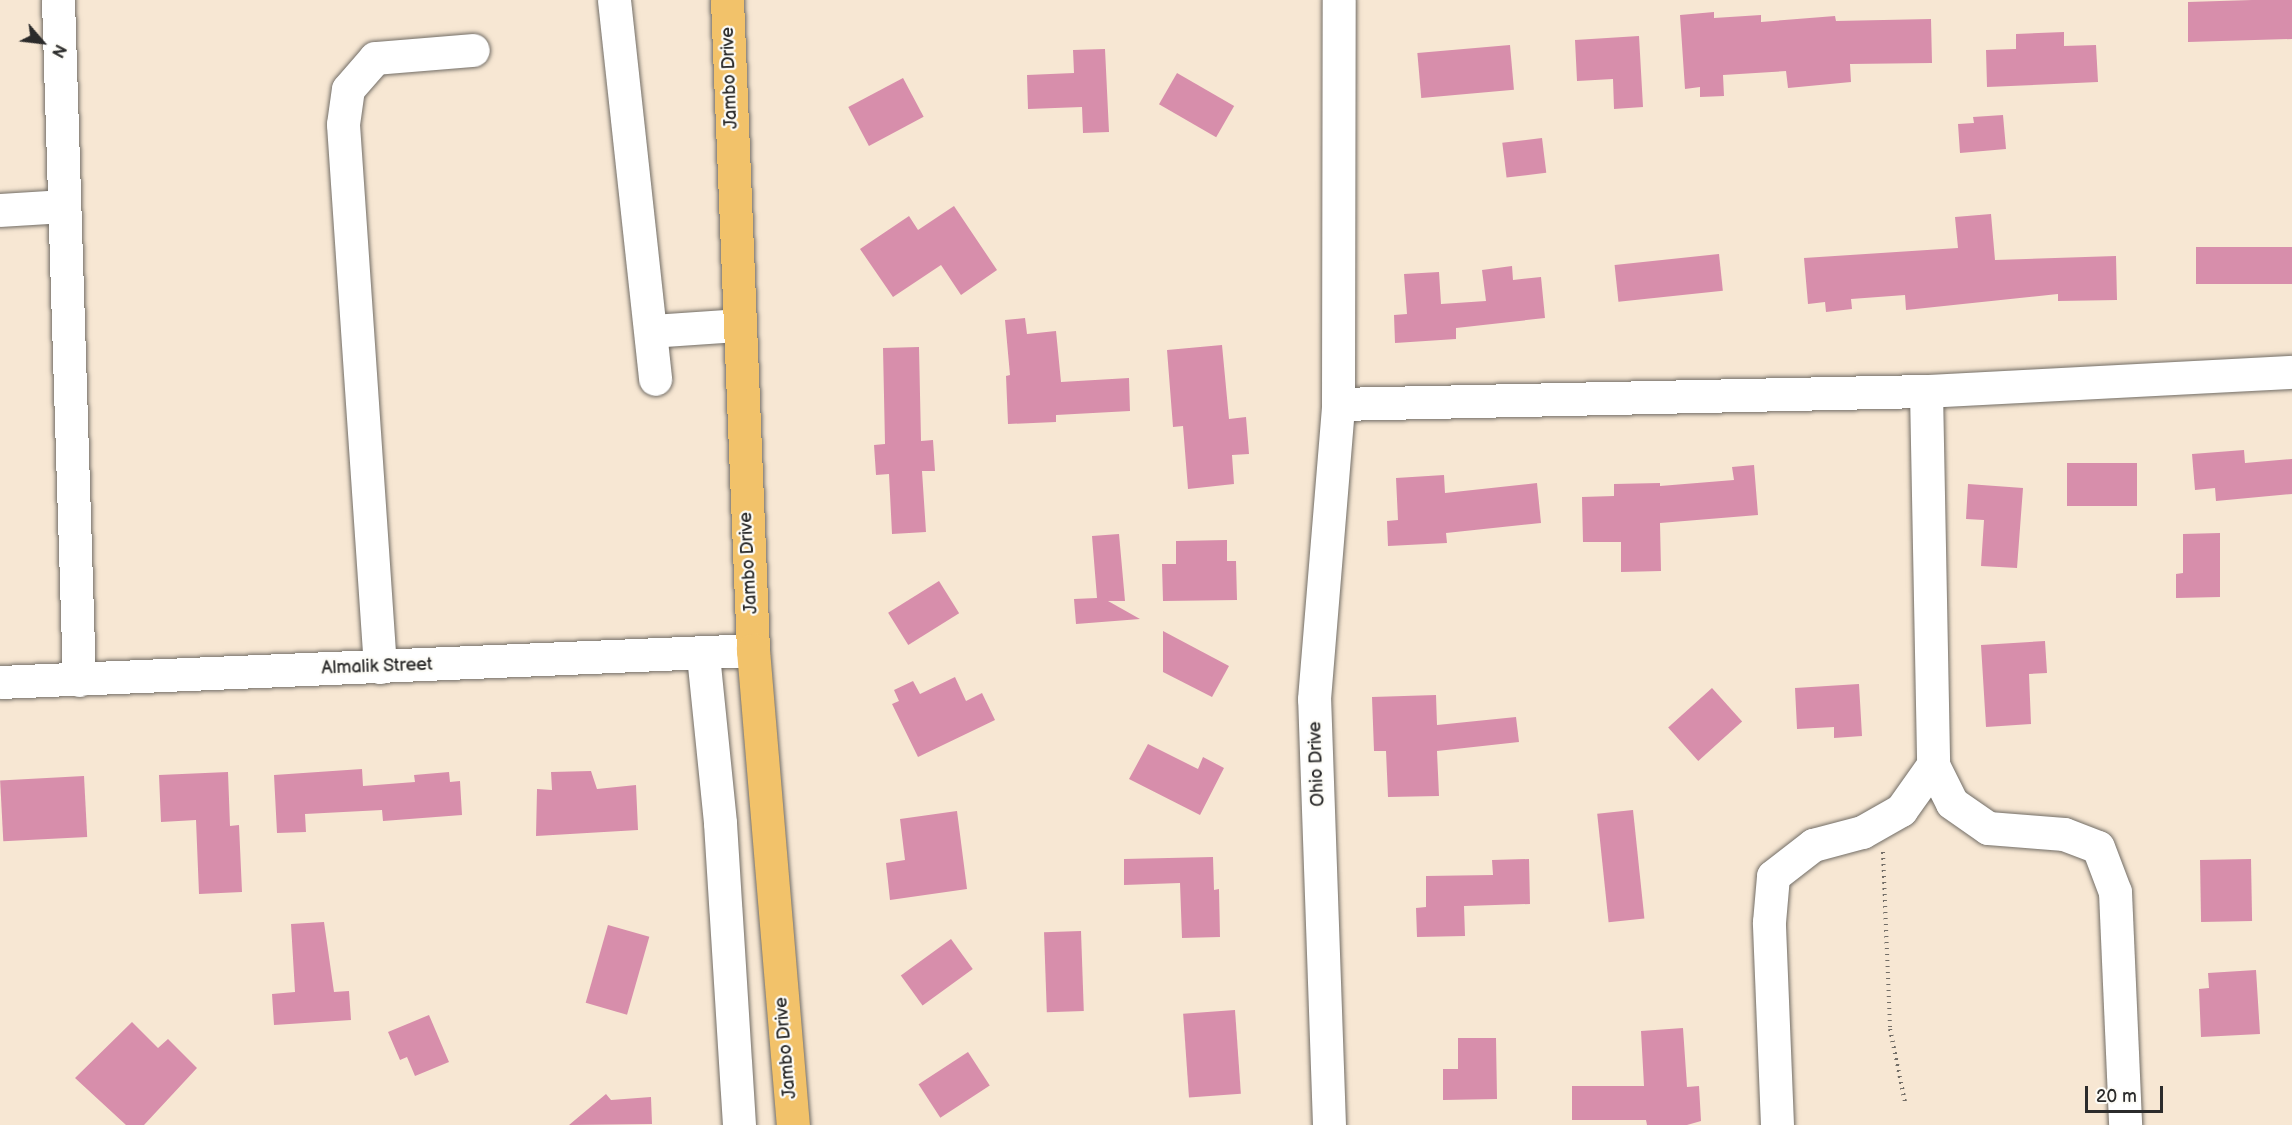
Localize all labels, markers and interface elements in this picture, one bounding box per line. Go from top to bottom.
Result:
north arrow [12,12,72,72]
street label: Jambo Drive [717,27,743,129]
text: N [47,41,70,60]
street label: Jambo Drive [736,512,762,614]
street label: Almalik Street [321,654,433,680]
street label: Ohio Drive [1305,721,1329,807]
street label: Jambo Drive [771,996,801,1100]
scale bar [2088,1074,2166,1112]
text: 20 m [2096,1086,2137,1107]

